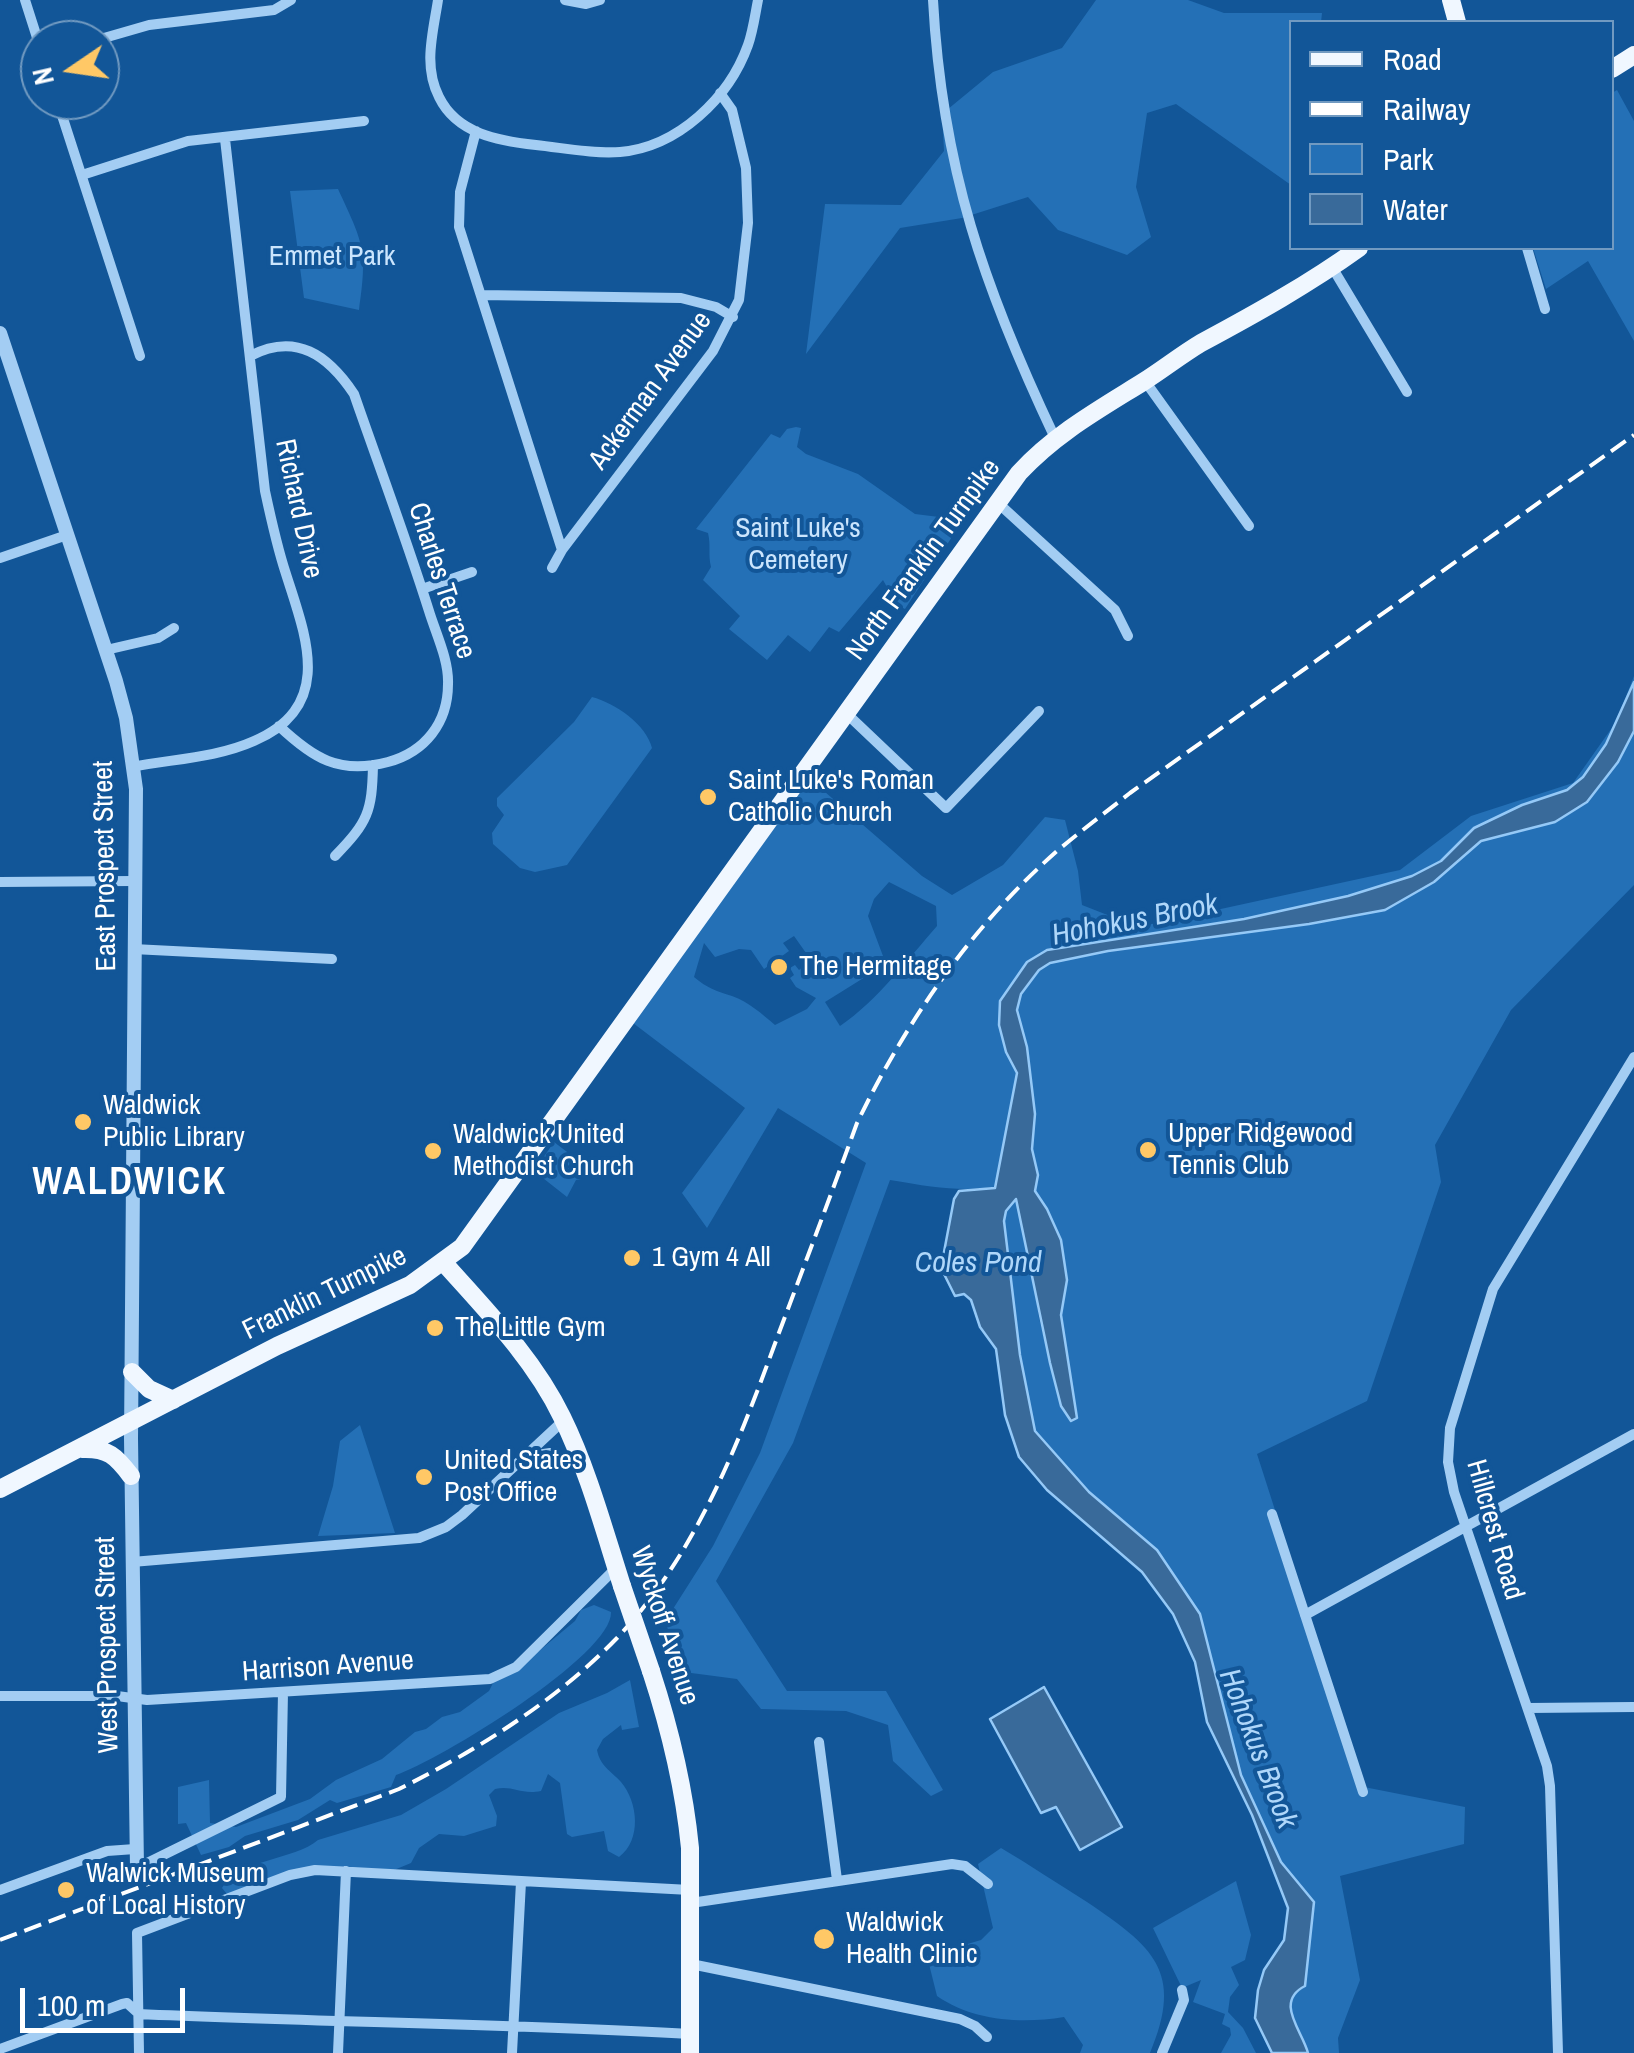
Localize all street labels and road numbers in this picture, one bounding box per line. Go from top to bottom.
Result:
street label: Ackerman Avenue [582,305,720,477]
street label: Richard Drive [267,436,329,582]
street label: North Franklin Turnpike [840,453,1008,667]
street label: Charles Terrace [400,499,482,663]
street label: East Prospect Street [87,760,125,972]
street label: Franklin Turnpike [238,1240,412,1348]
street label: Hillcrest Road [1458,1456,1530,1604]
street label: West Prospect Street [89,1536,127,1754]
street label: Wyckoff Avenue [623,1542,705,1710]
street label: Harrison Avenue [241,1644,415,1690]

